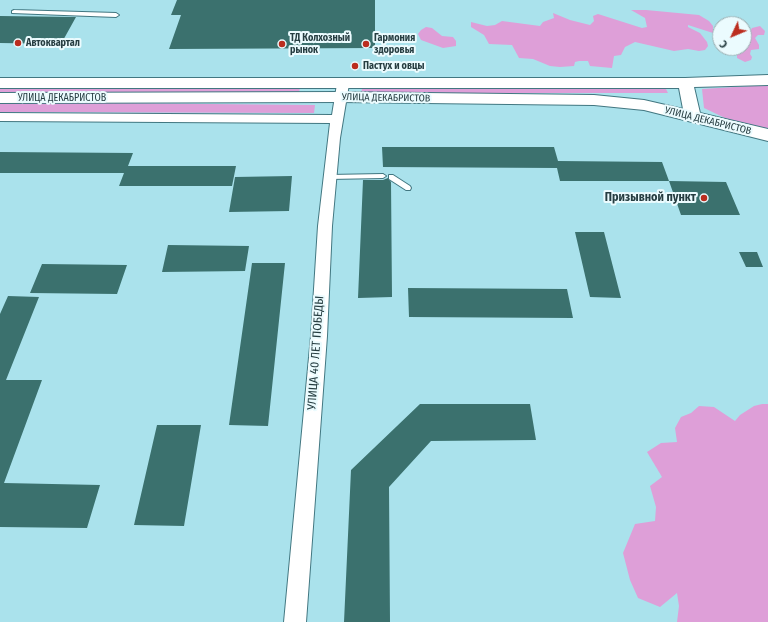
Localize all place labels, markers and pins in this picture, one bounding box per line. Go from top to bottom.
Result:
place label: ТД Колхозный рынок [290,32,350,56]
place label: Гармония здоровья [374,32,415,56]
place label: Автоквартал [26,37,80,49]
marker: Автоквартал [13,38,23,48]
marker: ТД Колхозный рынок [277,39,287,49]
marker: Гармония здоровья [361,39,371,49]
place label: Пастух и овцы [363,60,424,72]
marker: Пастух и овцы [350,61,360,71]
place label: Призывной пункт [605,191,696,205]
marker: Призывной пункт [699,193,709,203]

